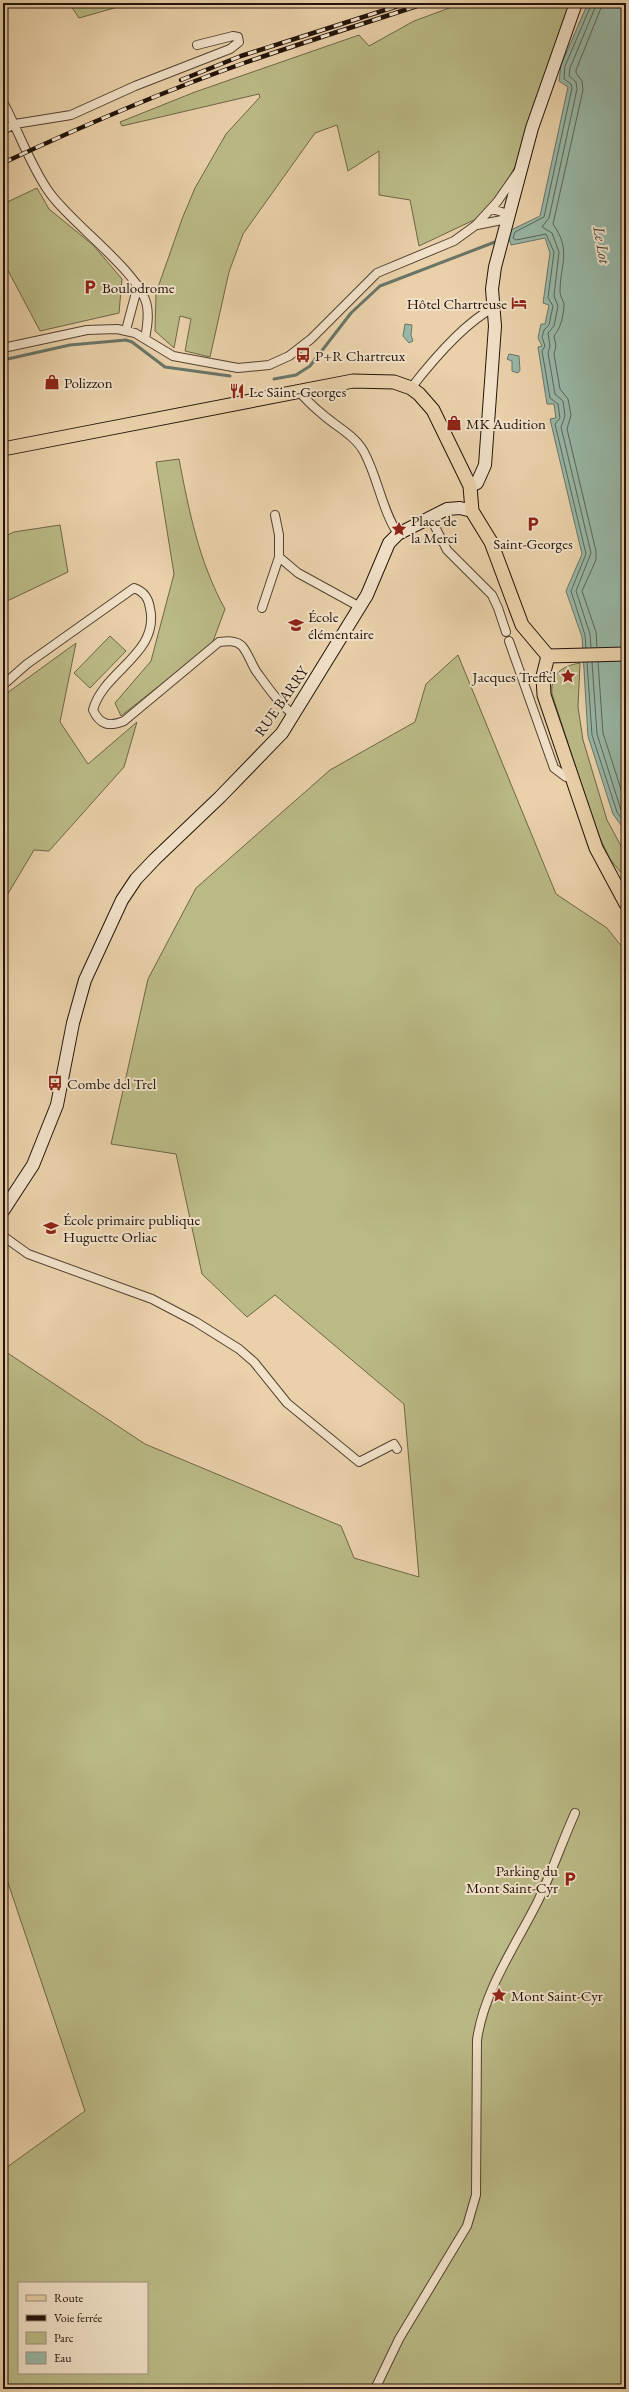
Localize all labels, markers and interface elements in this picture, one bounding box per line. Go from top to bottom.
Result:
water label: Le Lot [588,223,616,267]
parking icon: Boulodrome [81,278,99,296]
place label: Boulodrome [102,278,175,297]
place label: Hôtel Chartreuse [407,294,507,313]
hotel icon: Hôtel Chartreuse [510,294,528,312]
bus stop icon: P+R Chartreux [294,346,312,364]
place label: P+R Chartreux [315,346,406,365]
shop icon: Polizzon [43,373,61,391]
place label: Polizzon [64,373,113,392]
restaurant icon: Le Saint-Georges [228,382,246,400]
place label: Le Saint-Georges [249,382,346,401]
shop icon: MK Audition [445,414,463,432]
place label: MK Audition [466,414,546,433]
place label: Place de la Merci [411,511,458,547]
parking icon: Saint-Georges [524,515,542,533]
place icon: Place de la Merci [390,520,408,538]
place label: Saint-Georges [493,534,573,553]
place label: École élémentaire [308,607,374,643]
school or university icon: École élémentaire [287,616,305,634]
street label: RUE BARRY [250,661,313,740]
place label: Jacques Treffel [471,667,556,686]
place icon: Jacques Treffel [559,667,577,685]
bus stop icon: Combe del Trel [46,1074,64,1092]
place label: Combe del Trel [67,1074,157,1093]
place label: École primaire publique Huguette Orliac [63,1210,200,1246]
school or university icon: École primaire publique Huguette Orliac [42,1219,60,1237]
place label: Parking du Mont Saint-Cyr [466,1861,558,1897]
parking icon: Parking du Mont Saint-Cyr [561,1870,579,1888]
place icon: Mont Saint-Cyr [490,1986,508,2004]
place label: Mont Saint-Cyr [511,1986,603,2005]
legend [18,2282,148,2374]
text: Route [54,2290,84,2306]
text: Voie ferrée [54,2310,103,2326]
text: Parc [54,2330,74,2346]
text: Eau [54,2350,72,2366]

